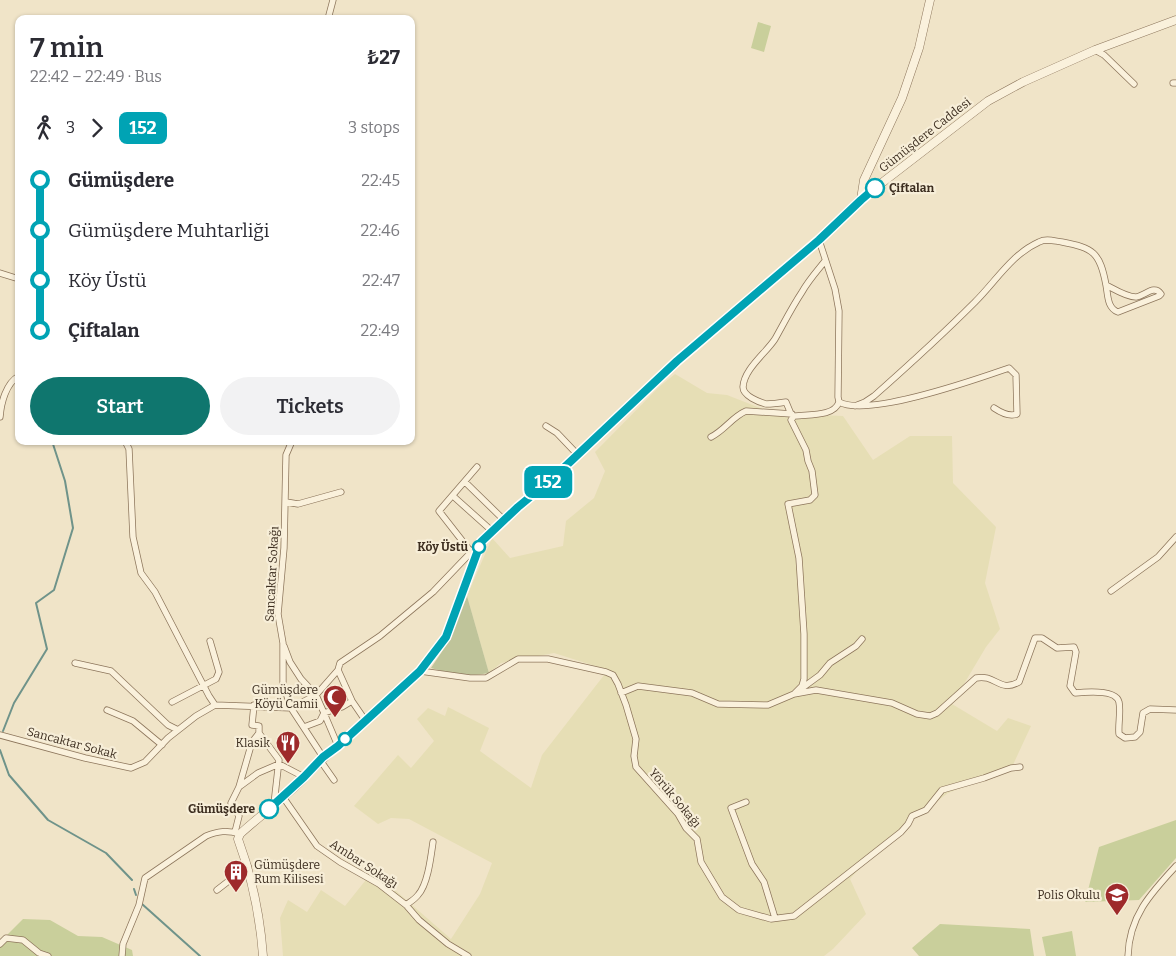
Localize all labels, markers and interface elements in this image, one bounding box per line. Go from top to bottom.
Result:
text: 7 min [30,31,103,64]
text: ₺27 [366,46,400,69]
text: 22:42 – 22:49 · Bus [30,67,162,86]
street label: Gümüşdere Caddesi [876,95,974,175]
icon: walk [30,114,58,142]
icon: forward [83,114,111,142]
text: 152 [129,117,157,139]
text: 3 [66,118,75,137]
text: 3 stops [348,118,400,137]
text: Gümüşdere [68,169,174,192]
text: 22:45 [361,171,400,190]
marker: Çiftalan [865,178,885,198]
place label: Çiftalan [889,181,934,195]
text: Gümüşdere Muhtarliği [68,219,269,242]
text: 22:46 [360,221,400,240]
text: Köy Üstü [68,269,147,292]
text: 22:47 [362,271,400,290]
text: Çiftalan [68,319,140,342]
text: 22:49 [360,321,400,340]
button: Start [30,377,210,435]
button: Tickets [220,377,400,435]
line badge: 152 [519,466,577,498]
text: 152 [534,471,562,493]
street label: Sancaktar Sokağı [263,525,282,622]
place label: Köy Üstü [417,539,468,554]
marker: Köy Üstü [472,540,486,554]
place label: Gümüşdere Köyü Camii [252,683,318,711]
mosque icon: Gümüşdere Köyü Camii [322,684,348,718]
street label: Sancaktar Sokak [26,724,119,762]
restaurant icon: Klasik [275,730,301,764]
unlabelled marker [338,732,352,746]
place label: Klasik [236,736,270,750]
street label: Yörük Sokağı [646,766,704,831]
marker: Gümüşdere [259,799,279,819]
place label: Gümüşdere [188,802,255,816]
street label: Ambar Sokağı [327,837,401,891]
place label: Gümüşdere Rum Kilisesi [254,858,324,886]
building icon: Gümüşdere Rum Kilisesi [223,859,249,893]
school or university icon: Polis Okulu [1104,882,1130,916]
place label: Polis Okulu [1037,888,1101,902]

